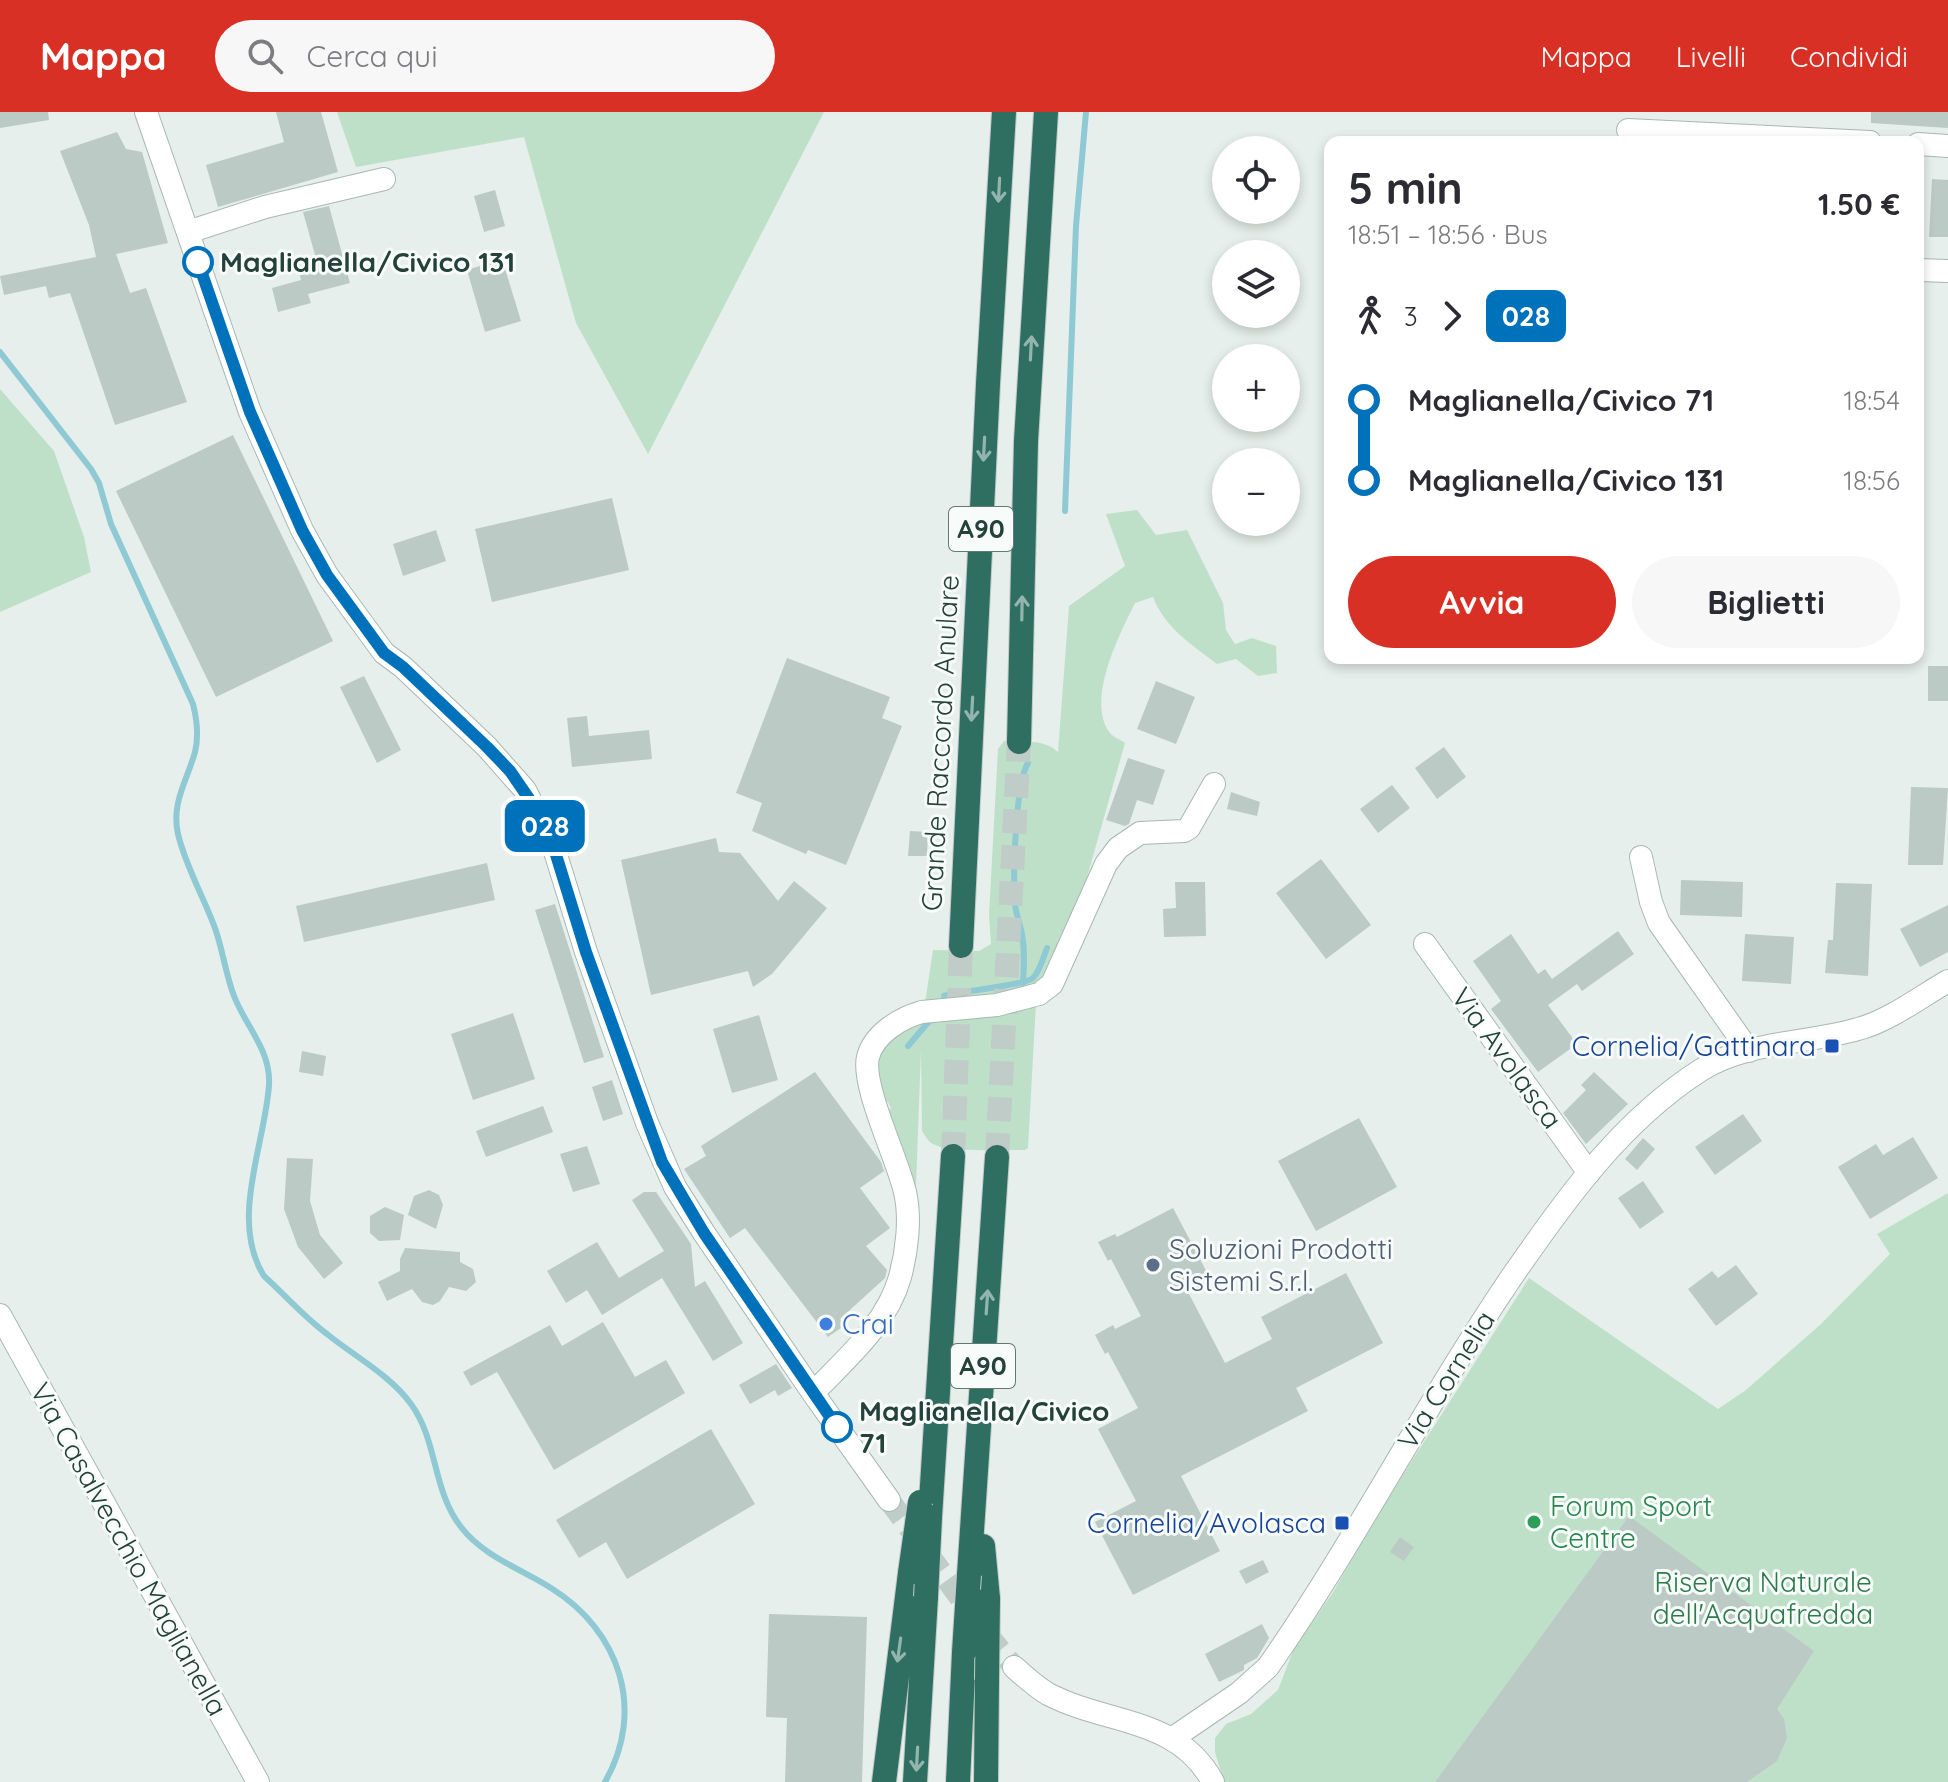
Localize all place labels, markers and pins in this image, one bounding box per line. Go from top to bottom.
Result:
place label: Maglianella/Civico 131 [220,244,515,279]
marker: Maglianella/Civico 131 [183,247,213,277]
place label: Cornelia/Gattinara [1572,1028,1816,1063]
marker: Cornelia/Gattinara [1823,1037,1841,1055]
place label: Soluzioni Prodotti Sistemi S.r.l. [1169,1231,1393,1298]
marker: Soluzioni Prodotti Sistemi S.r.l. [1144,1256,1162,1274]
place label: Crai [842,1306,894,1341]
marker: Crai [817,1315,835,1333]
place label: Maglianella/Civico 71 [859,1393,1110,1460]
marker: Maglianella/Civico 71 [822,1412,852,1442]
place label: Forum Sport Centre [1550,1488,1712,1555]
place label: Cornelia/Avolasca [1087,1505,1326,1540]
marker: Forum Sport Centre [1525,1513,1543,1531]
marker: Cornelia/Avolasca [1333,1514,1351,1532]

